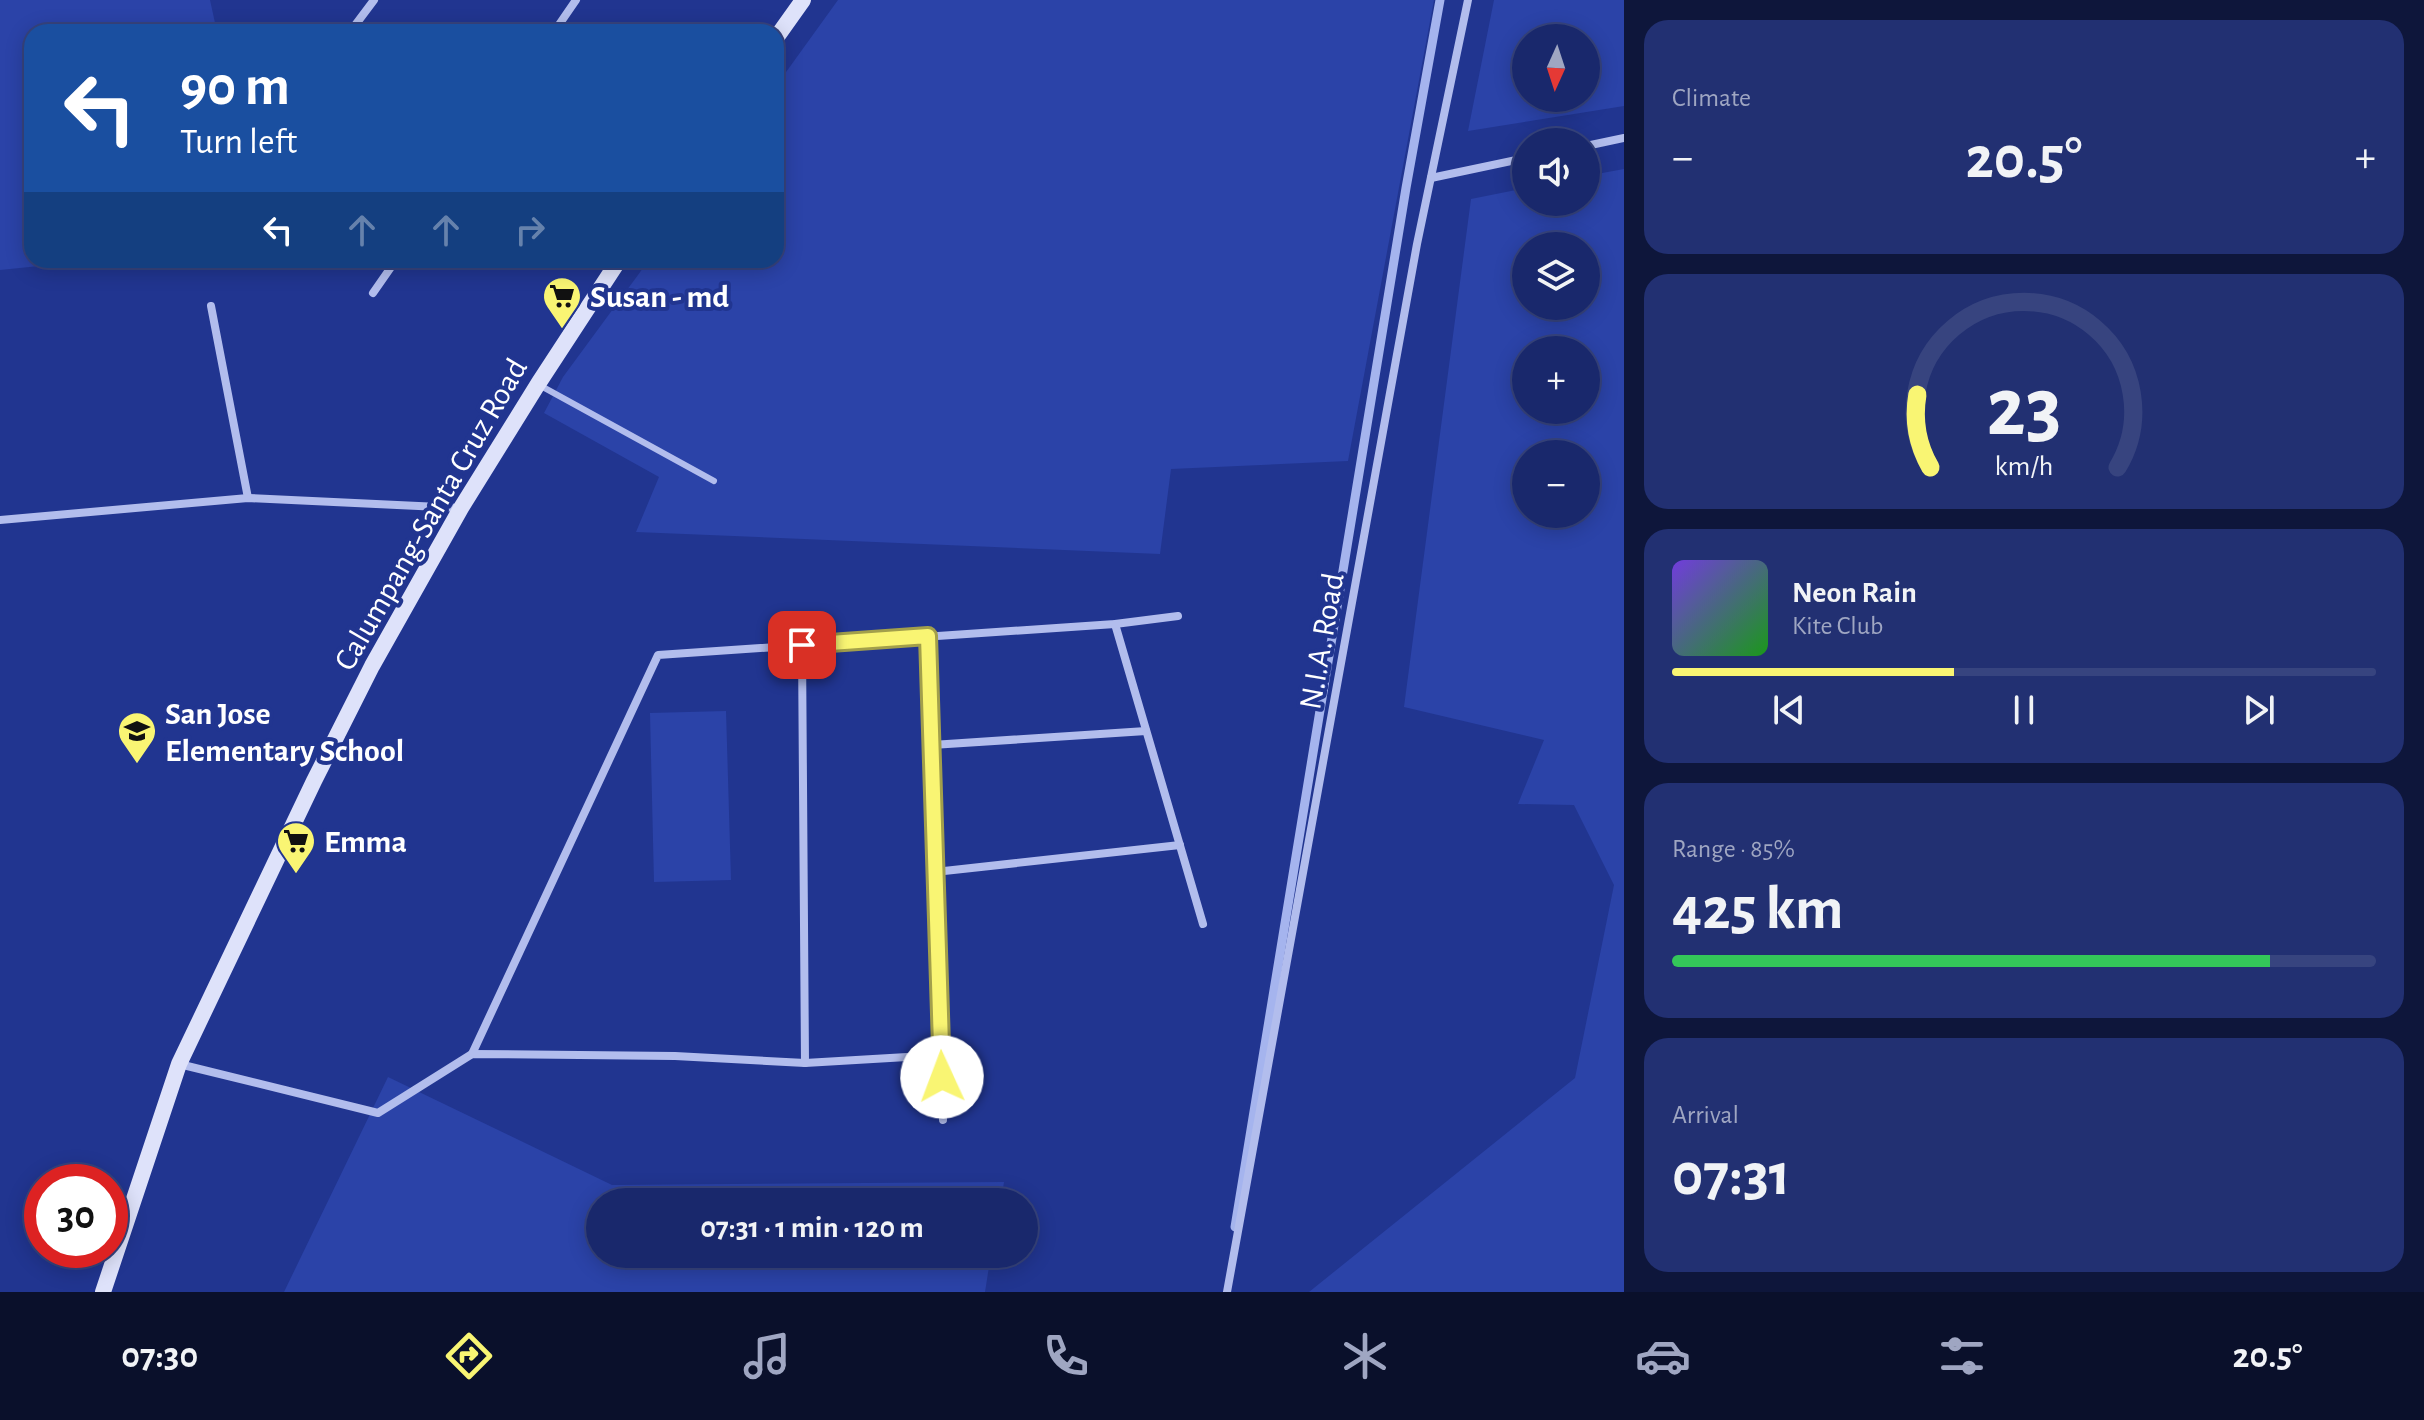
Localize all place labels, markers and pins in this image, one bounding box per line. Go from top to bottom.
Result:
supermarket icon: Susan - md [541,275,583,330]
place label: Susan - md [590,281,729,313]
pin [768,611,836,679]
place label: San Jose Elementary School [165,698,404,767]
school or university icon: San Jose Elementary School [116,710,158,765]
supermarket icon: Emma [275,820,317,875]
place label: Emma [324,826,407,858]

